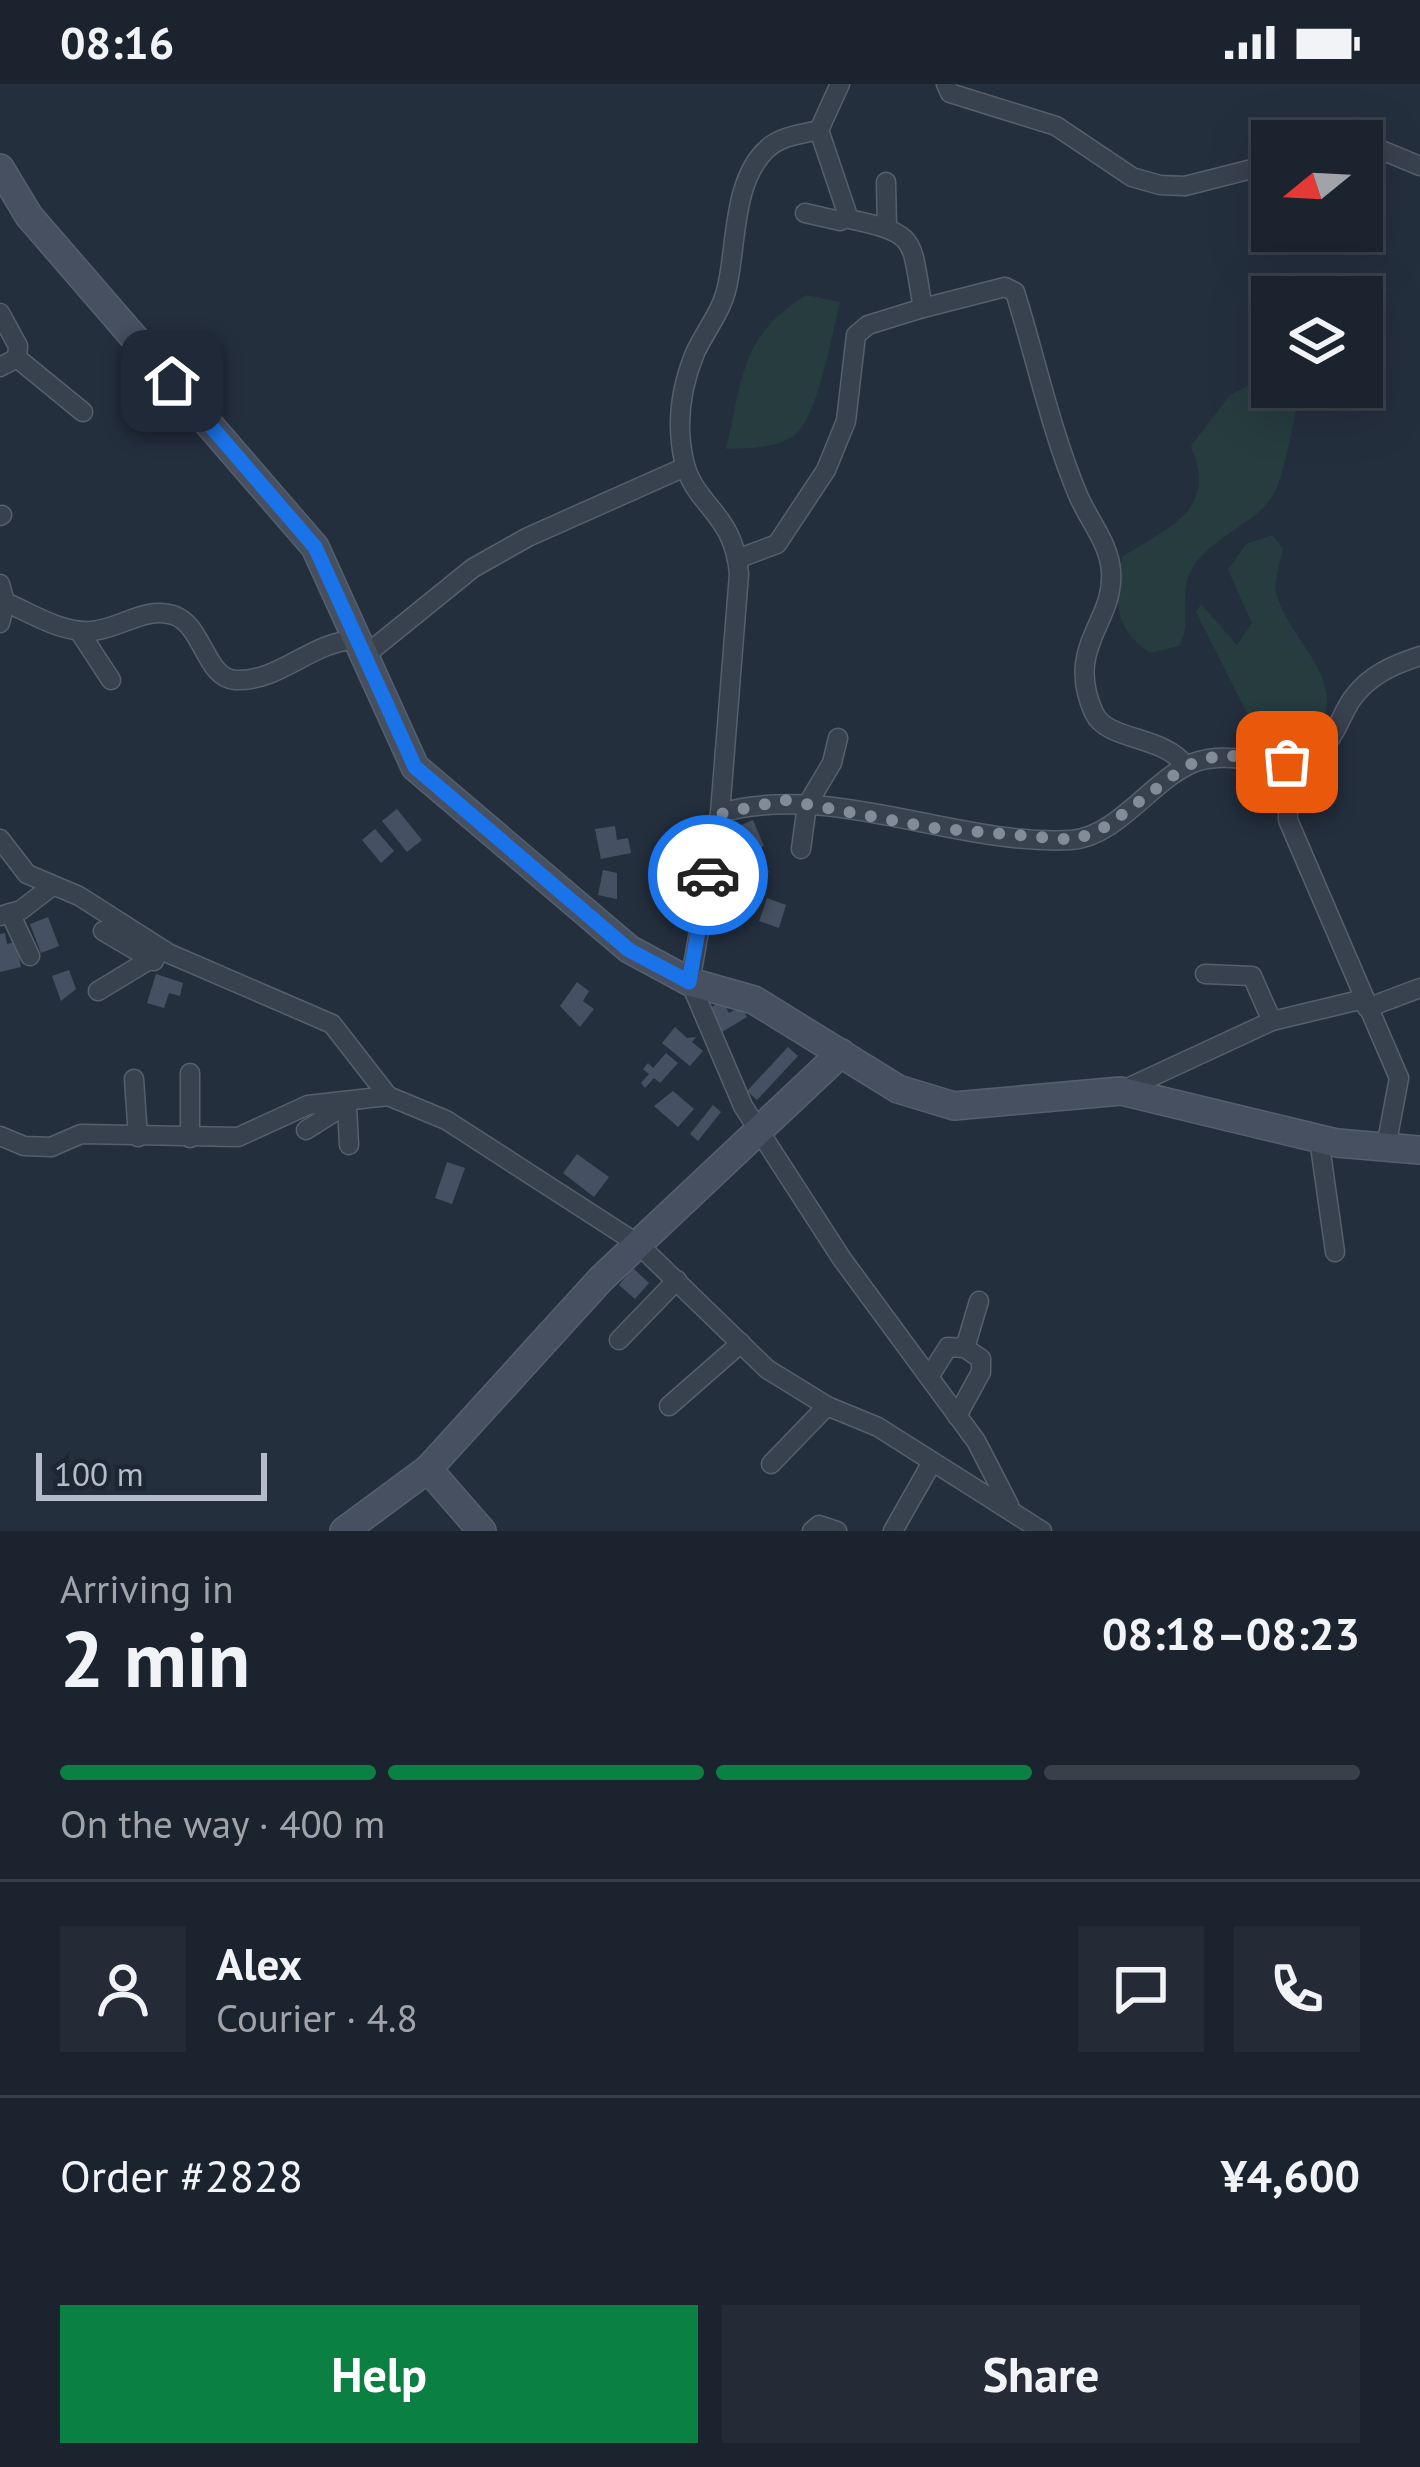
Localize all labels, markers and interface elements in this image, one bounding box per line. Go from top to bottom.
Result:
text: 08:16 [60,13,174,71]
north arrow [1251,120,1383,252]
map controls [1251,120,1383,408]
button: layers [1251,276,1383,408]
pin [121,330,223,432]
icon: home [139,348,205,414]
pin [1236,711,1338,813]
icon: bag [1254,729,1320,795]
courier [648,815,768,935]
icon: car [675,842,741,908]
scale bar [36,1447,267,1500]
text: 100 m [54,1452,144,1495]
text: Arriving in [60,1563,234,1614]
text: 08:18–08:23 [1102,1604,1360,1662]
text: 2 min [60,1608,250,1709]
text: On the way · 400 m [60,1798,385,1849]
button: person [60,1926,186,2052]
button: chat [1078,1926,1204,2052]
button: phone [1234,1926,1360,2052]
text: Alex [216,1934,302,1992]
text: Courier · 4.8 [216,1992,418,2043]
text: Order #2828 [60,2146,303,2204]
text: ¥4,600 [1221,2146,1360,2204]
button: Help [60,2305,698,2443]
button: Share [722,2305,1360,2443]

